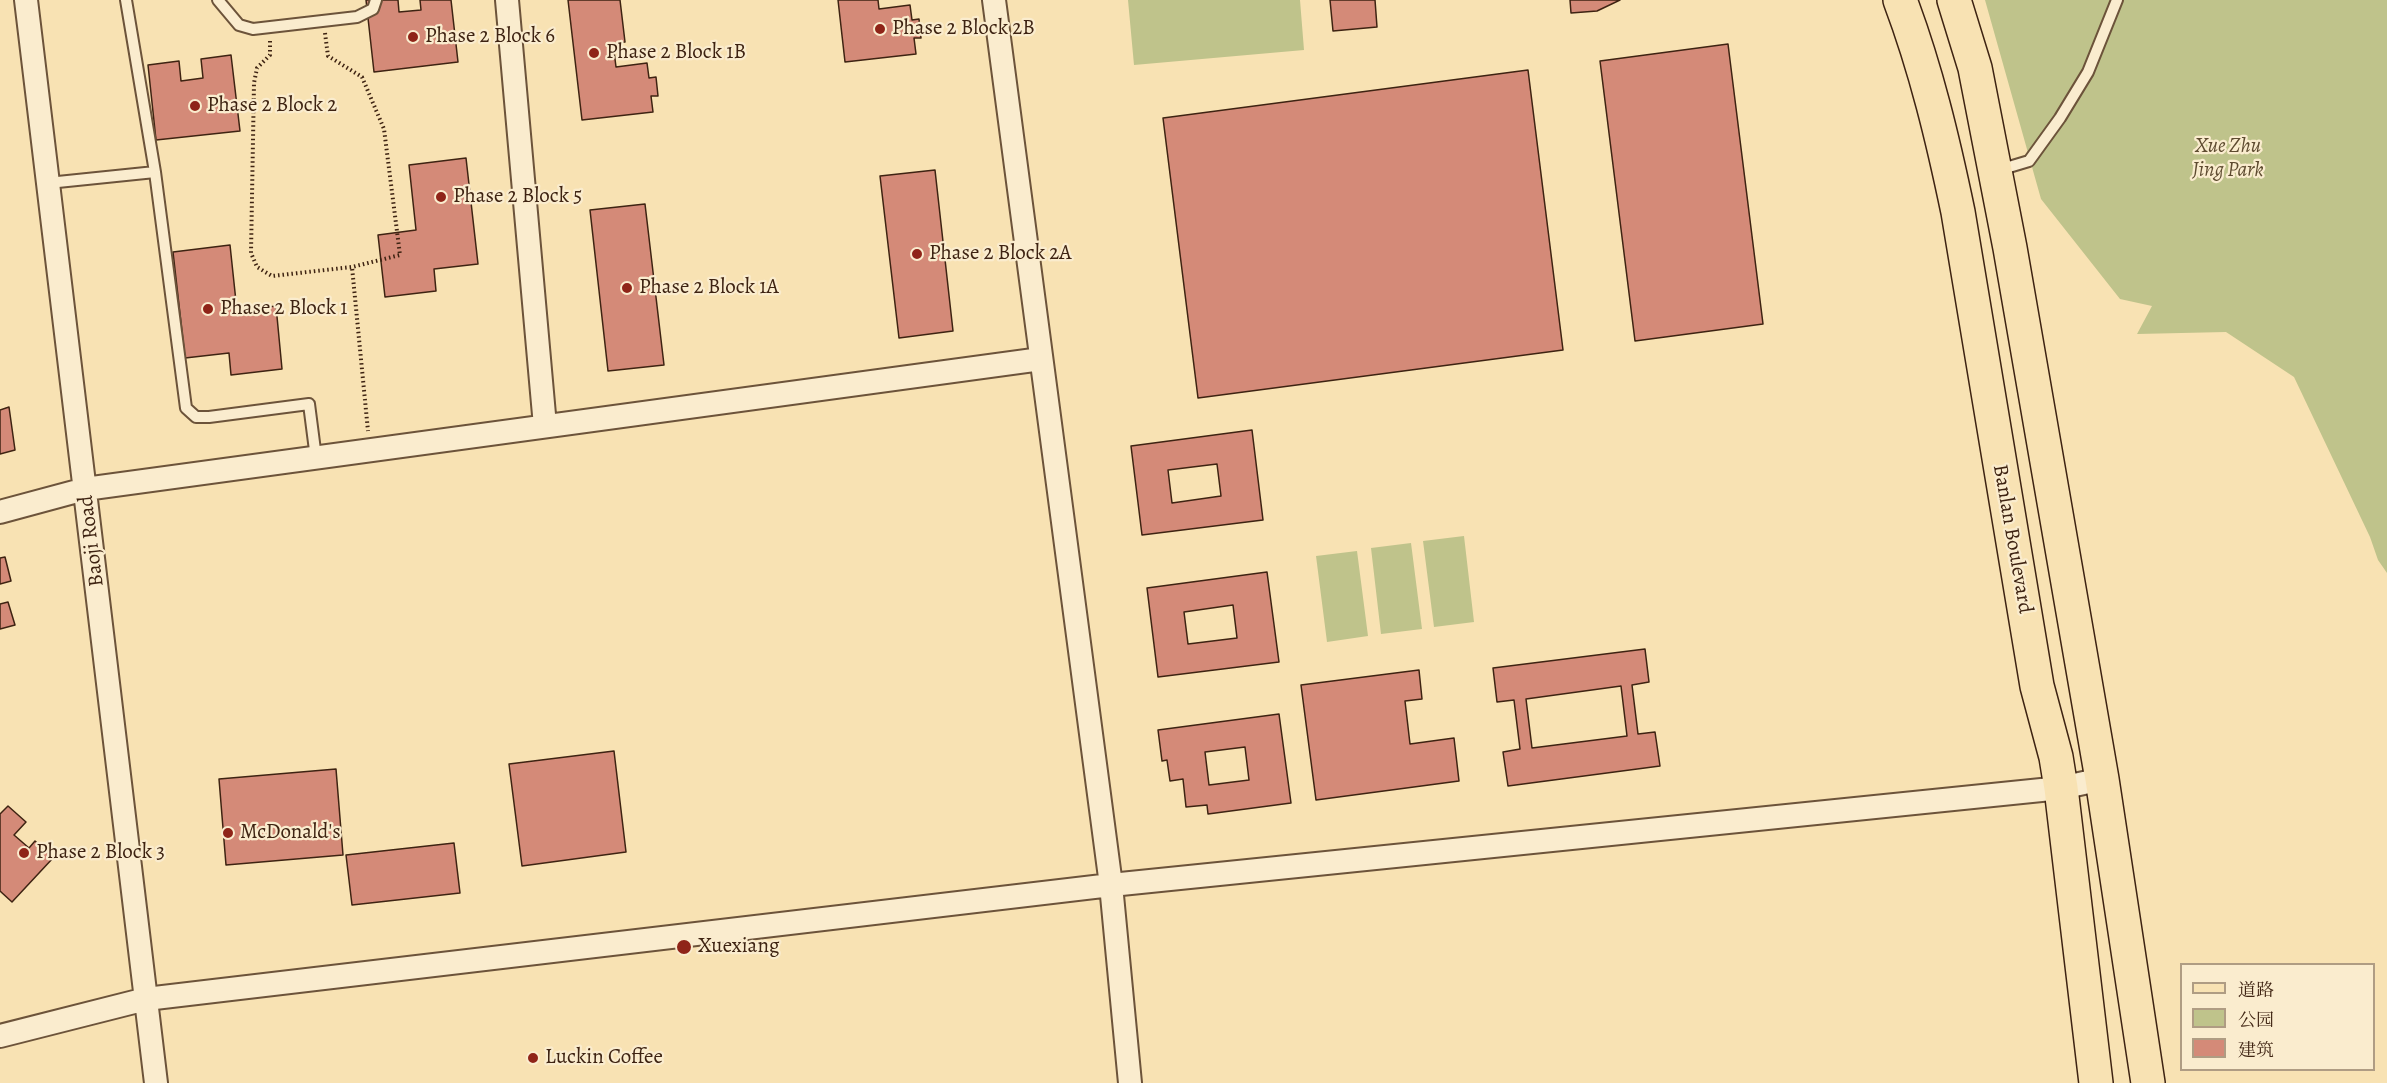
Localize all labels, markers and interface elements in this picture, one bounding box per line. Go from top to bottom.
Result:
place label: Phase 2 Block 2B [892,16,1035,42]
marker: Phase 2 Block 2B [873,22,887,36]
place label: Phase 2 Block 6 [425,24,555,50]
marker: Phase 2 Block 6 [406,30,420,44]
place label: Phase 2 Block 1B [606,40,746,66]
marker: Phase 2 Block 1B [587,46,601,60]
place label: Phase 2 Block 2 [207,93,337,119]
marker: Phase 2 Block 2 [188,99,202,113]
park label: Xue Zhu Jing Park [2192,134,2264,184]
place label: Phase 2 Block 5 [453,184,582,210]
marker: Phase 2 Block 5 [434,190,448,204]
place label: Phase 2 Block 2A [929,241,1072,267]
marker: Phase 2 Block 2A [910,247,924,261]
place label: Phase 2 Block 1A [639,275,779,301]
marker: Phase 2 Block 1A [620,281,634,295]
place label: Phase 2 Block 1 [220,296,348,322]
marker: Phase 2 Block 1 [201,302,215,316]
street label: Banlan Boulevard [1986,462,2038,616]
street label: Baoji Road [74,494,110,588]
place label: McDonald's [240,820,341,846]
marker: McDonald's [221,826,235,840]
place label: Phase 2 Block 3 [36,840,165,866]
marker: Phase 2 Block 3 [17,846,31,860]
place label: Xuexiang [698,934,779,960]
marker: Xuexiang [675,938,693,956]
legend [2180,963,2375,1071]
text: 道路 [2238,978,2274,1002]
text: 公园 [2238,1008,2274,1032]
text: 建筑 [2238,1038,2274,1062]
place label: Luckin Coffee [545,1045,663,1071]
marker: Luckin Coffee [526,1051,540,1065]

